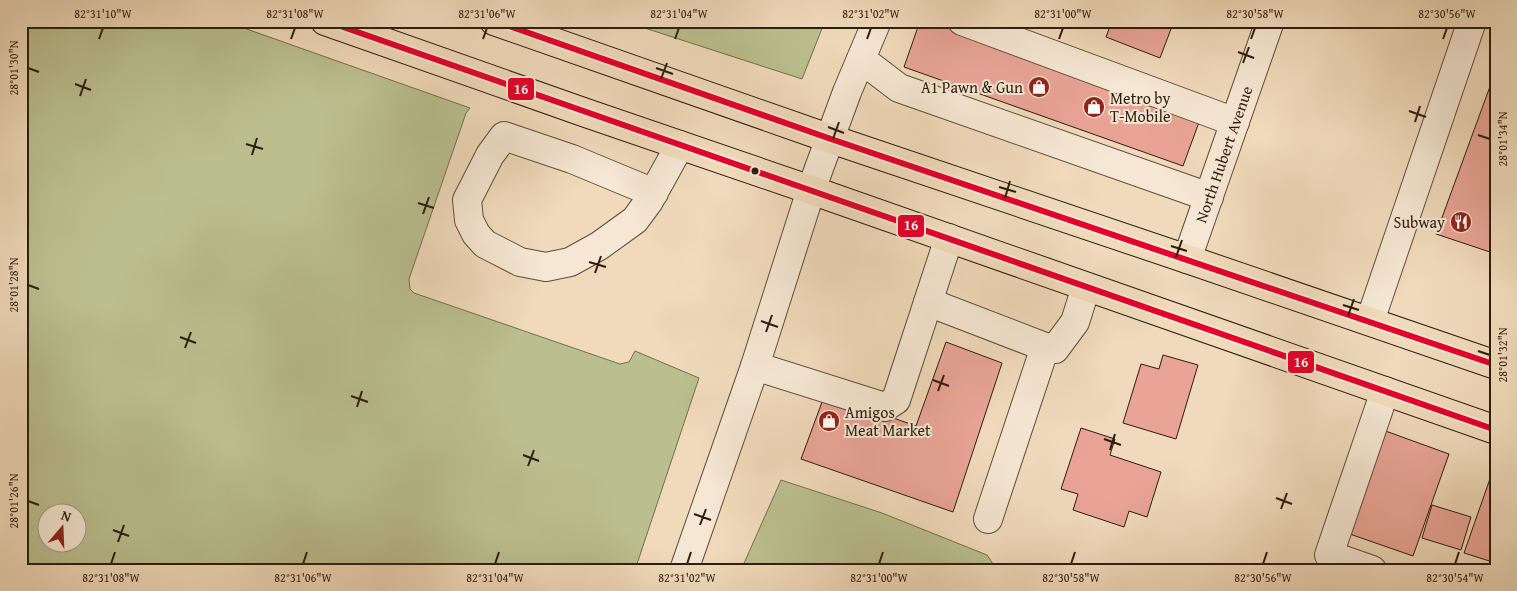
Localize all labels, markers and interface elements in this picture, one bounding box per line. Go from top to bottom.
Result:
text: 82°31'10"W [74,5,133,22]
text: 82°31'08"W [266,5,325,22]
text: 82°31'06"W [458,5,517,22]
text: 82°31'04"W [650,5,709,22]
text: 82°31'02"W [842,5,901,22]
text: 82°31'00"W [1034,5,1093,22]
text: 82°30'58"W [1226,5,1285,22]
text: 82°30'56"W [1418,5,1477,22]
text: 28°01'30"N [5,40,22,96]
place label: A1 Pawn & Gun [921,75,1023,99]
shop icon: A1 Pawn & Gun [1027,75,1051,99]
line badge: 16 [507,77,535,101]
text: 16 [514,79,528,99]
street label: North Hubert Avenue [1189,83,1259,226]
place label: Metro by T-Mobile [1110,86,1171,128]
shop icon: Metro by T-Mobile [1082,95,1106,119]
text: 28°01'34"N [1494,111,1511,167]
unlabelled marker [750,166,760,176]
place label: Subway [1394,210,1445,234]
restaurant icon: Subway [1449,210,1473,234]
line badge: 16 [897,214,925,238]
text: 16 [904,215,918,235]
text: 28°01'28"N [5,257,22,313]
text: 28°01'32"N [1494,327,1511,383]
line badge: 16 [1287,350,1315,374]
text: 16 [1294,352,1308,372]
place label: Amigos Meat Market [845,400,931,442]
shop icon: Amigos Meat Market [817,409,841,433]
text: 28°01'26"N [5,473,22,529]
north arrow [38,504,88,554]
text: N [59,505,75,527]
text: 82°31'08"W [82,569,141,586]
text: 82°31'06"W [274,569,333,586]
text: 82°31'04"W [466,569,525,586]
text: 82°31'02"W [658,569,717,586]
text: 82°31'00"W [850,569,909,586]
text: 82°30'58"W [1042,569,1101,586]
text: 82°30'56"W [1234,569,1293,586]
text: 82°30'54"W [1426,569,1485,586]

